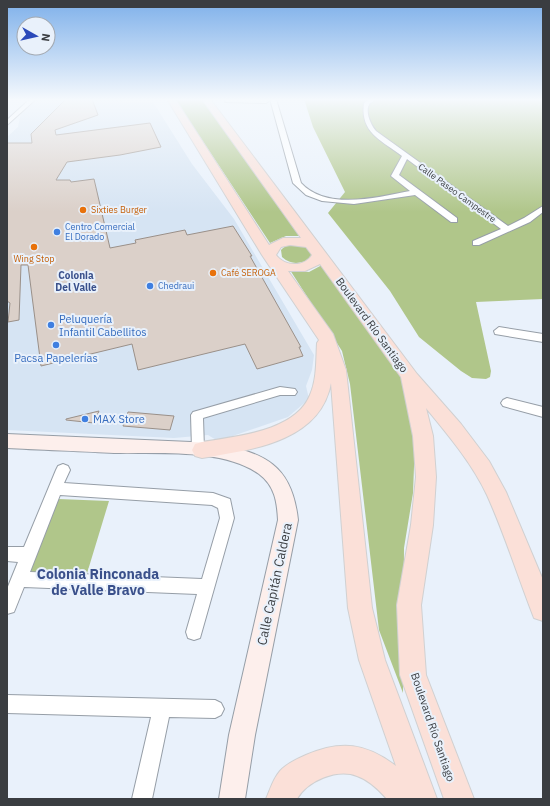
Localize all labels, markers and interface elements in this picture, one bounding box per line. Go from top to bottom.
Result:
north arrow [16,16,56,56]
text: N [38,32,53,42]
street label: Calle Paseo Campestre [416,161,498,224]
place label: Sixties Burger [91,204,148,215]
marker: Sixties Burger [78,205,88,215]
place label: Centro Comercial El Dorado [65,221,135,242]
marker: Centro Comercial El Dorado [52,227,62,237]
marker: Wing Stop [29,242,39,252]
place label: Wing Stop [14,253,54,264]
place label: Café SEROGA [221,267,276,278]
marker: Café SEROGA [208,268,218,278]
district label: Colonia Del Valle [55,269,97,294]
street label: Boulevard Río Santiago [333,275,411,375]
place label: Chedraui [158,280,194,291]
marker: Chedraui [145,281,155,291]
place label: Peluquería Infantil Cabellitos [59,312,147,339]
marker: Peluquería Infantil Cabellitos [46,320,56,330]
marker: Pacsa Papelerías [51,340,61,350]
place label: Pacsa Papelerías [14,351,98,365]
place label: MAX Store [93,412,145,426]
marker: MAX Store [80,414,90,424]
street label: Calle Capitán Caldera [253,521,296,647]
district label: Colonia Rinconada de Valle Bravo [37,565,159,599]
street label: Boulevard Río Santiago [408,671,458,783]

